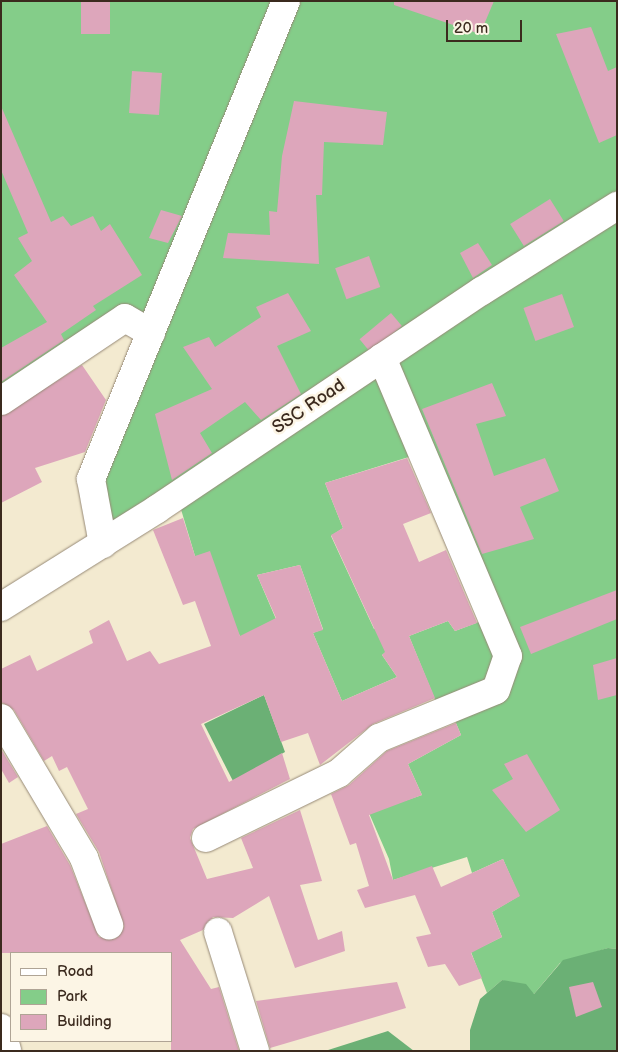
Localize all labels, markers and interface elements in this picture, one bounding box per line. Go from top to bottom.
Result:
scale bar [448,10,524,42]
text: 20 m [454,19,488,38]
street label: SSC Road [269,375,349,439]
legend [10,952,172,1042]
text: Road [57,962,93,981]
text: Park [57,987,87,1006]
text: Building [57,1012,112,1031]

